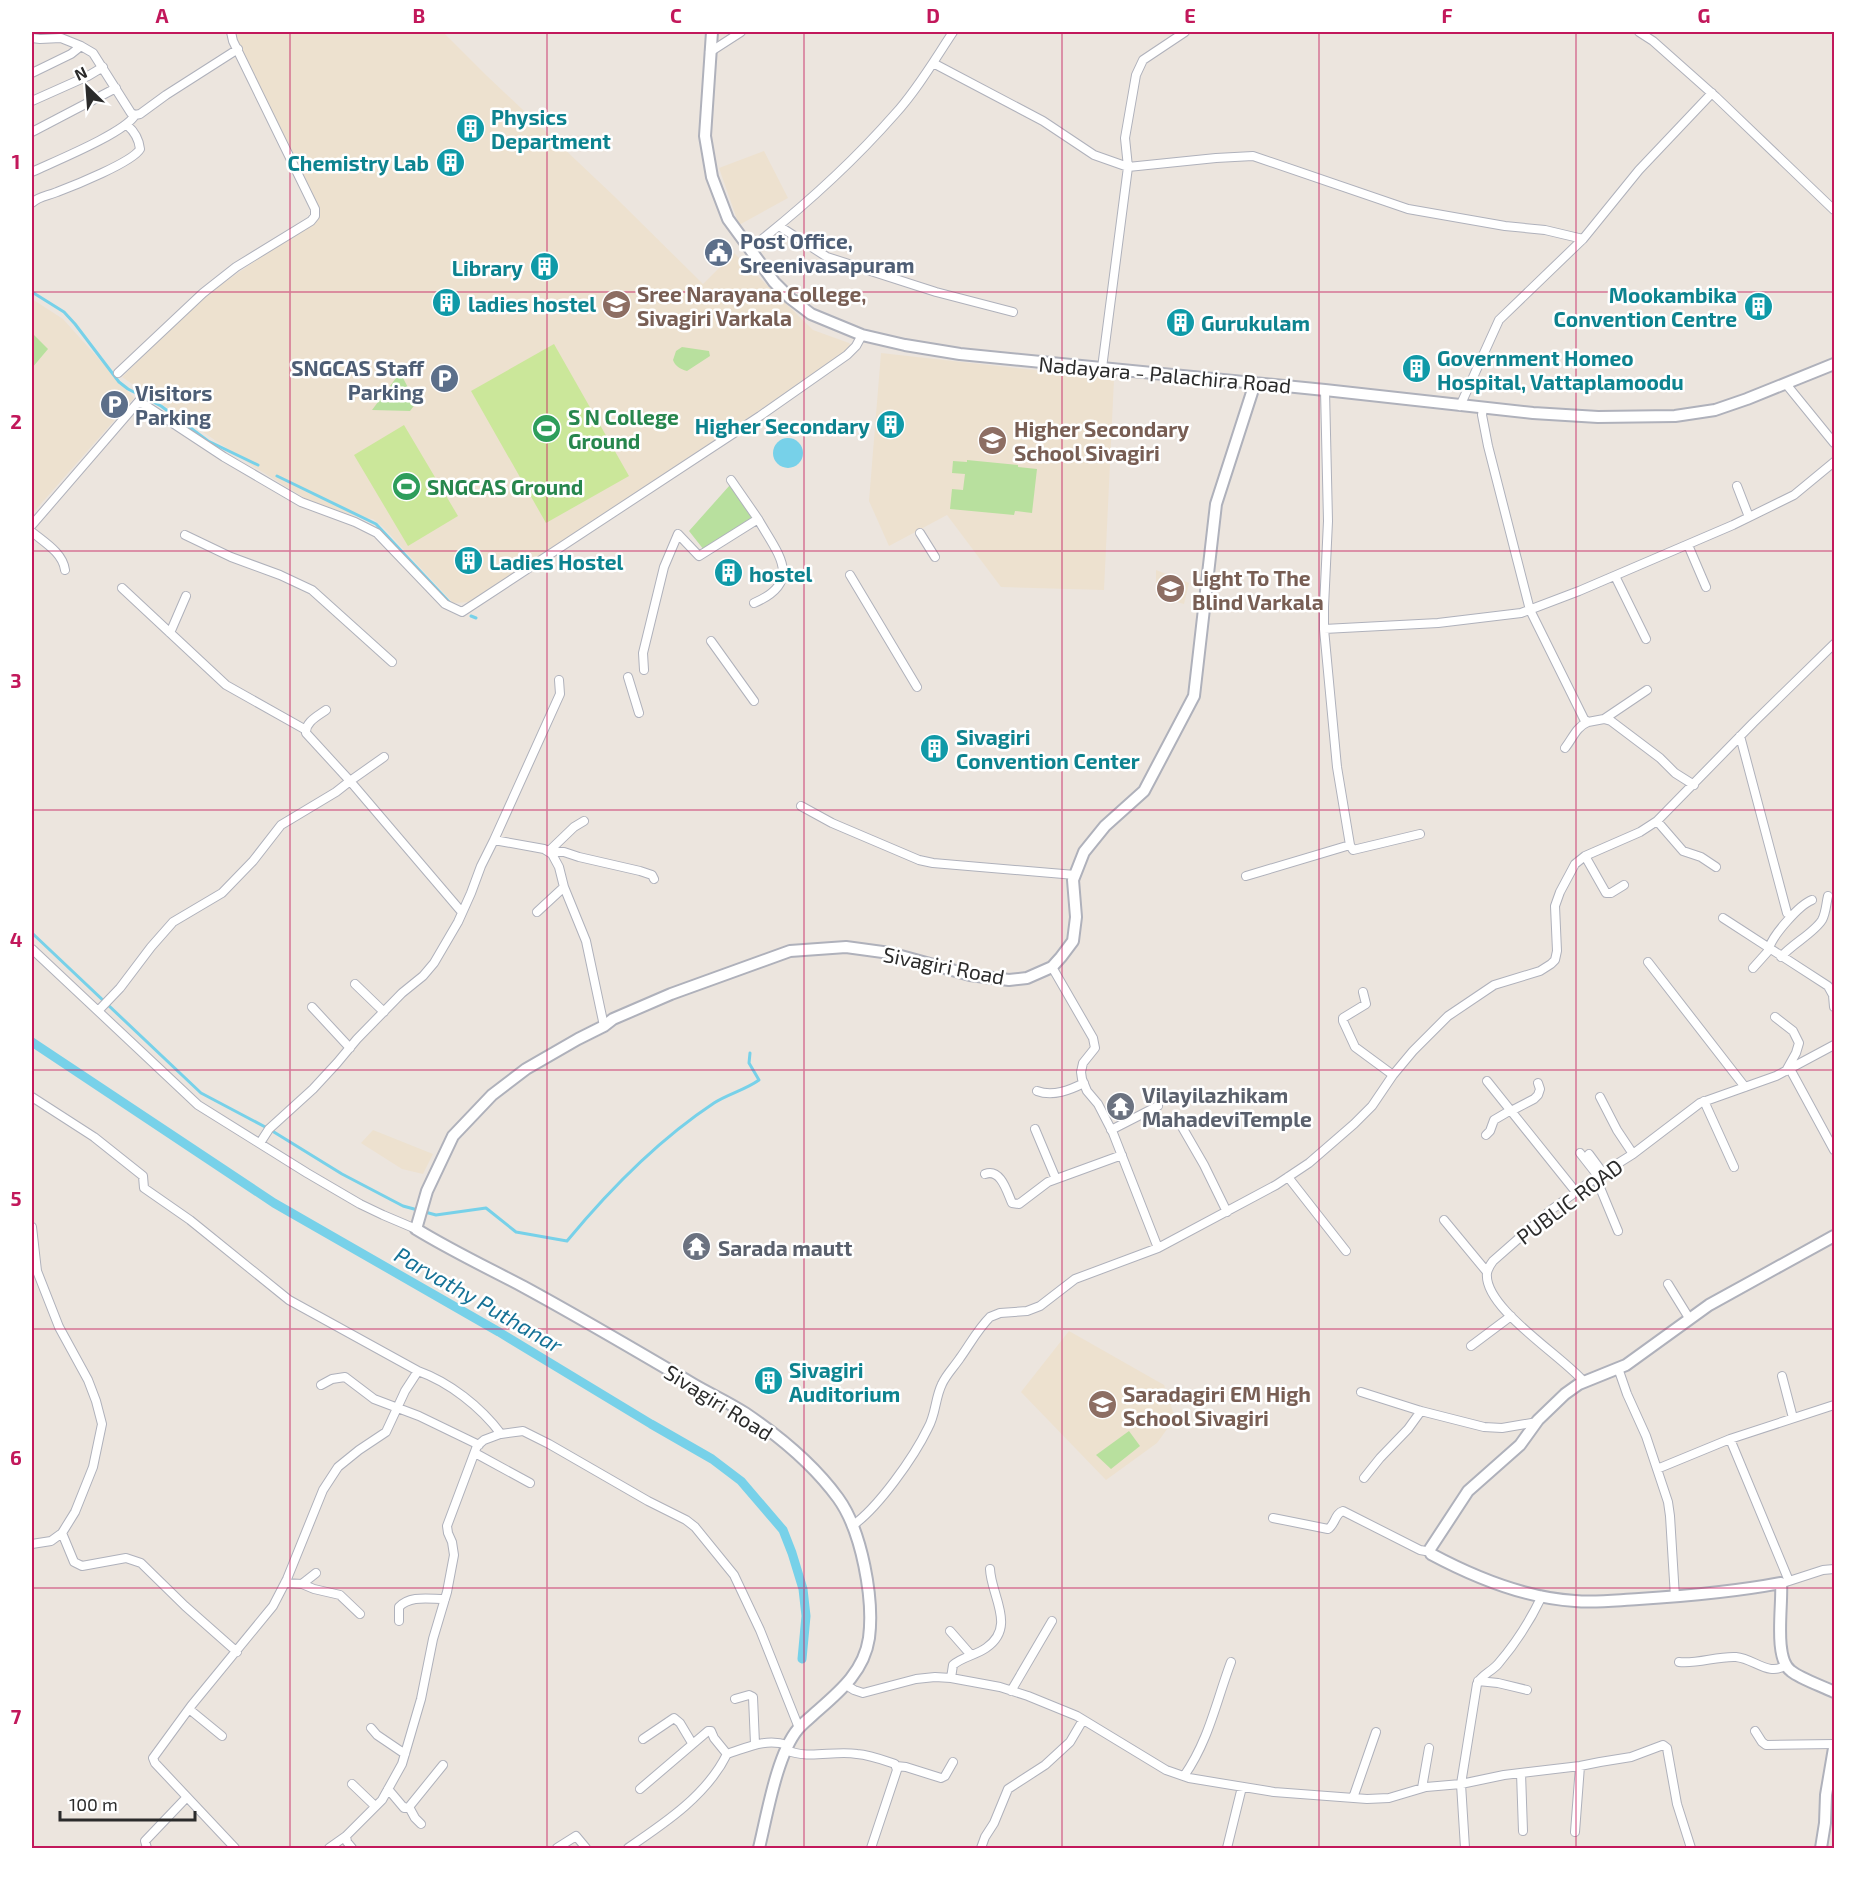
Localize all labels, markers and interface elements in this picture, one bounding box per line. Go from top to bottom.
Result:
text: A [155,3,169,27]
text: B [413,3,425,27]
text: C [670,3,682,27]
text: D [926,3,940,27]
text: E [1184,3,1196,27]
text: F [1441,3,1453,27]
text: G [1698,3,1710,27]
north arrow [57,57,117,117]
text: N [71,62,90,84]
place label: Physics Department [491,104,611,153]
building icon: Physics Department [454,112,486,144]
building icon: Chemistry Lab [434,146,466,178]
text: 1 [12,149,20,173]
place label: Chemistry Lab [288,150,429,176]
place label: Post Office, Sreenivasapuram [740,228,914,277]
public building icon: Post Office, Sreenivasapuram [703,236,735,268]
building icon: Library [528,251,560,283]
place label: Library [452,255,523,281]
place label: Sree Narayana College, Sivagiri Varkala [637,281,866,330]
place label: Mookambika Convention Centre [1553,282,1737,331]
building icon: ladies hostel [431,287,463,319]
school or university icon: Sree Narayana College, Sivagiri Varkala [600,289,632,321]
building icon: Mookambika Convention Centre [1742,290,1774,322]
place label: ladies hostel [468,291,596,316]
building icon: Gurukulam [1164,306,1196,338]
place label: Gurukulam [1201,310,1310,335]
place label: Government Homeo Hospital, Vattaplamoodu [1437,345,1684,394]
street label: Nadayara - Palachira Road [1038,351,1292,397]
building icon: Government Homeo Hospital, Vattaplamoodu [1400,353,1432,385]
place label: SNGCAS Staff Parking [291,355,425,404]
parking icon: SNGCAS Staff Parking [429,363,461,395]
place label: Visitors Parking [135,380,212,429]
parking icon: Visitors Parking [98,388,130,420]
place label: S N College Ground [568,404,679,453]
text: 2 [10,409,22,433]
building icon: Higher Secondary [875,409,907,441]
sports icon: S N College Ground [531,412,563,444]
place label: Higher Secondary [695,413,870,439]
place label: Higher Secondary School Sivagiri [1014,416,1189,465]
school or university icon: Higher Secondary School Sivagiri [977,424,1009,456]
sports icon: SNGCAS Ground [390,470,422,502]
place label: SNGCAS Ground [427,474,583,499]
building icon: Ladies Hostel [452,545,484,577]
place label: Ladies Hostel [489,549,624,574]
building icon: hostel [712,557,744,589]
place label: hostel [749,561,813,586]
place label: Light To The Blind Varkala [1192,565,1324,614]
school or university icon: Light To The Blind Varkala [1155,573,1187,605]
text: 3 [10,668,22,692]
place label: Sivagiri Convention Center [956,724,1140,773]
building icon: Sivagiri Convention Center [919,732,951,764]
text: 4 [10,927,23,951]
street label: Sivagiri Road [881,941,1007,989]
place label: Vilayilazhikam MahadeviTemple [1142,1082,1312,1131]
temple icon: Vilayilazhikam MahadeviTemple [1105,1090,1137,1122]
street label: PUBLIC ROAD [1511,1153,1627,1249]
text: 5 [10,1186,22,1210]
temple icon: Sarada mautt [681,1231,713,1263]
place label: Sarada mautt [718,1235,853,1260]
water label: Parvathy Puthanar [390,1240,569,1359]
place label: Sivagiri Auditorium [789,1357,900,1406]
street label: Sivagiri Road [660,1359,778,1445]
building icon: Sivagiri Auditorium [752,1365,784,1397]
place label: Saradagiri EM High School Sivagiri [1123,1381,1311,1430]
school or university icon: Saradagiri EM High School Sivagiri [1086,1389,1118,1421]
text: 6 [10,1445,22,1469]
text: 7 [11,1704,22,1728]
scale bar [60,1784,195,1822]
text: 100 m [69,1793,118,1815]

